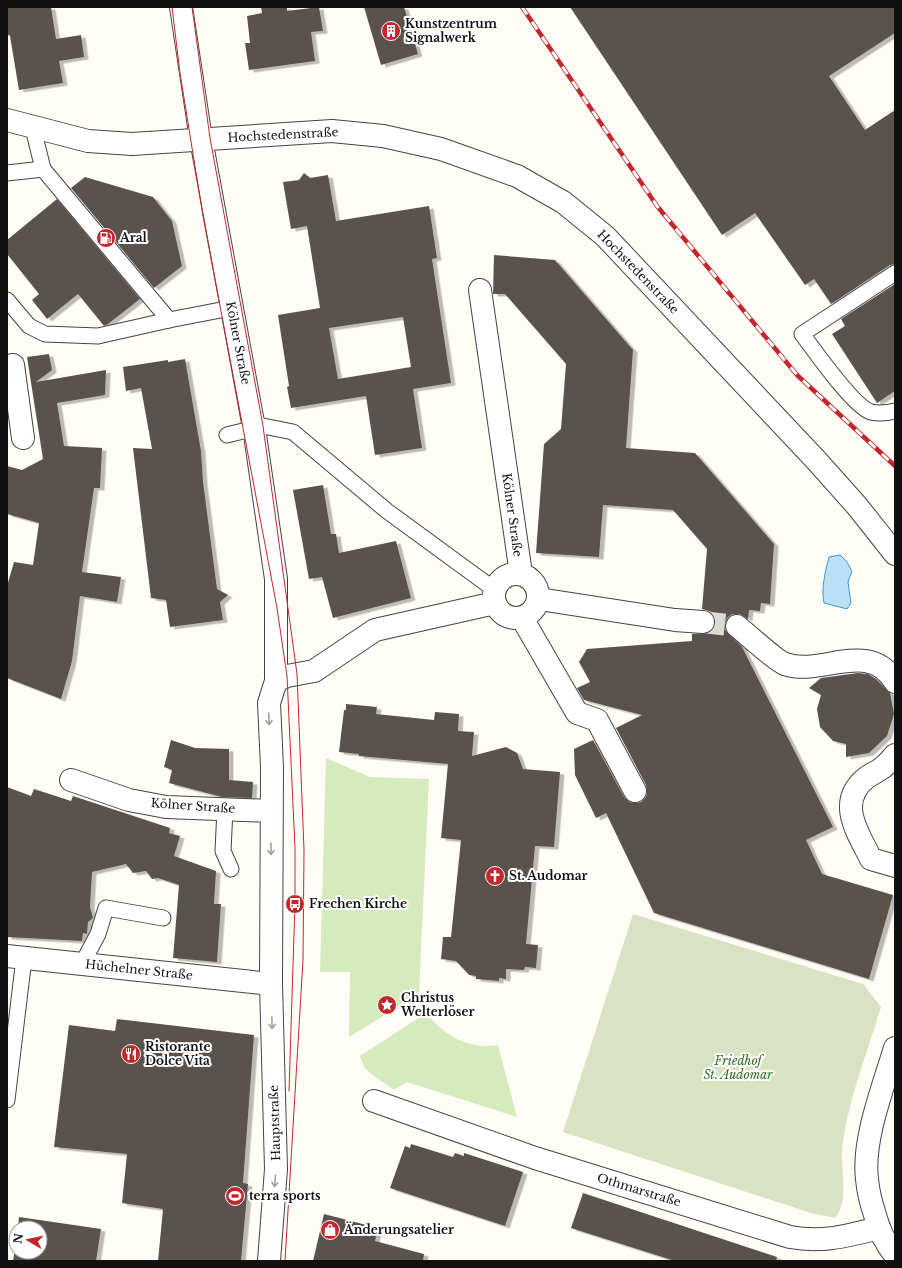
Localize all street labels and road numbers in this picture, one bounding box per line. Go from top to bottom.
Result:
street label: Hochstedenstraße [227,124,339,145]
street label: Hochstedenstraße [594,227,682,317]
street label: Kölner Straße [223,300,254,386]
street label: Kölner Straße [499,472,526,558]
street label: Kölner Straße [150,795,236,816]
street label: Hüchelner Straße [85,956,194,983]
street label: Hauptstraße [266,1085,283,1161]
street label: Othmarstraße [595,1170,683,1209]

